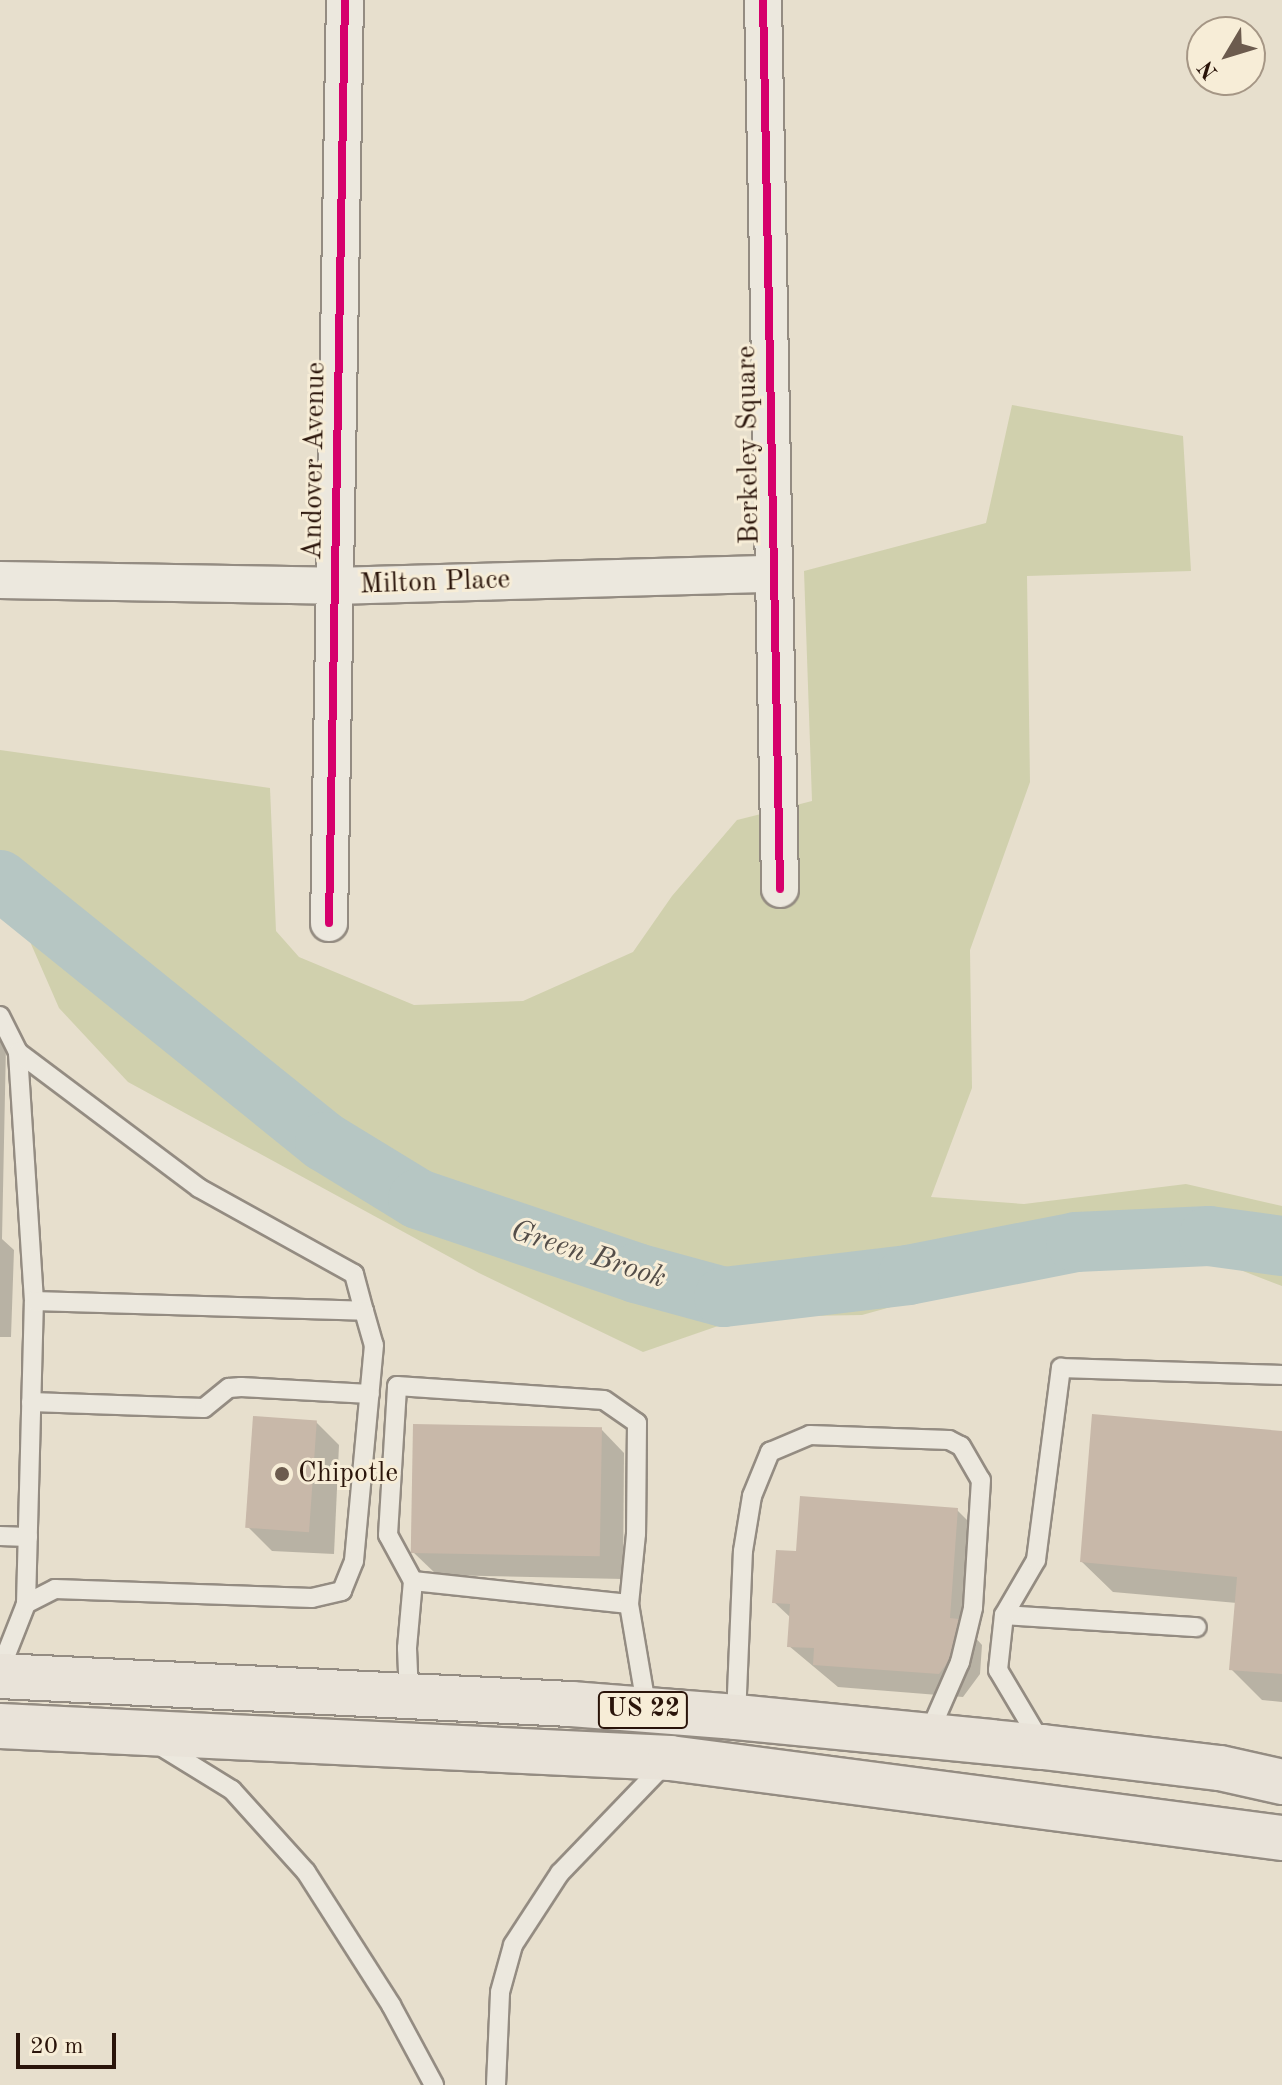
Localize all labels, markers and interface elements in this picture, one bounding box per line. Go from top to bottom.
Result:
north arrow [1186,16,1266,96]
text: N [1195,56,1223,83]
street label: Berkeley Square [730,345,768,545]
street label: Andover Avenue [296,361,334,561]
street label: Milton Place [359,564,511,602]
water label: Green Brook [506,1213,670,1297]
place label: Chipotle [298,1457,398,1491]
marker: Chipotle [273,1465,291,1483]
road number: US 22 [597,1688,689,1732]
scale bar [20,2017,120,2067]
text: 20 m [30,2035,84,2059]

